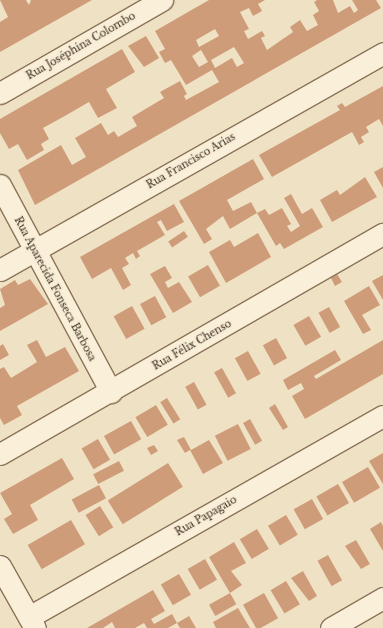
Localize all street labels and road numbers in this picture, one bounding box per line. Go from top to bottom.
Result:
street label: Rua Joséphina Colombo [24,10,138,82]
street label: Rua Francisco Arias [144,131,238,191]
street label: Rua Aparecida Fonseca Barbosa [12,215,98,363]
street label: Rua Félix Chenso [150,317,234,373]
street label: Rua Papagaio [173,494,239,538]

